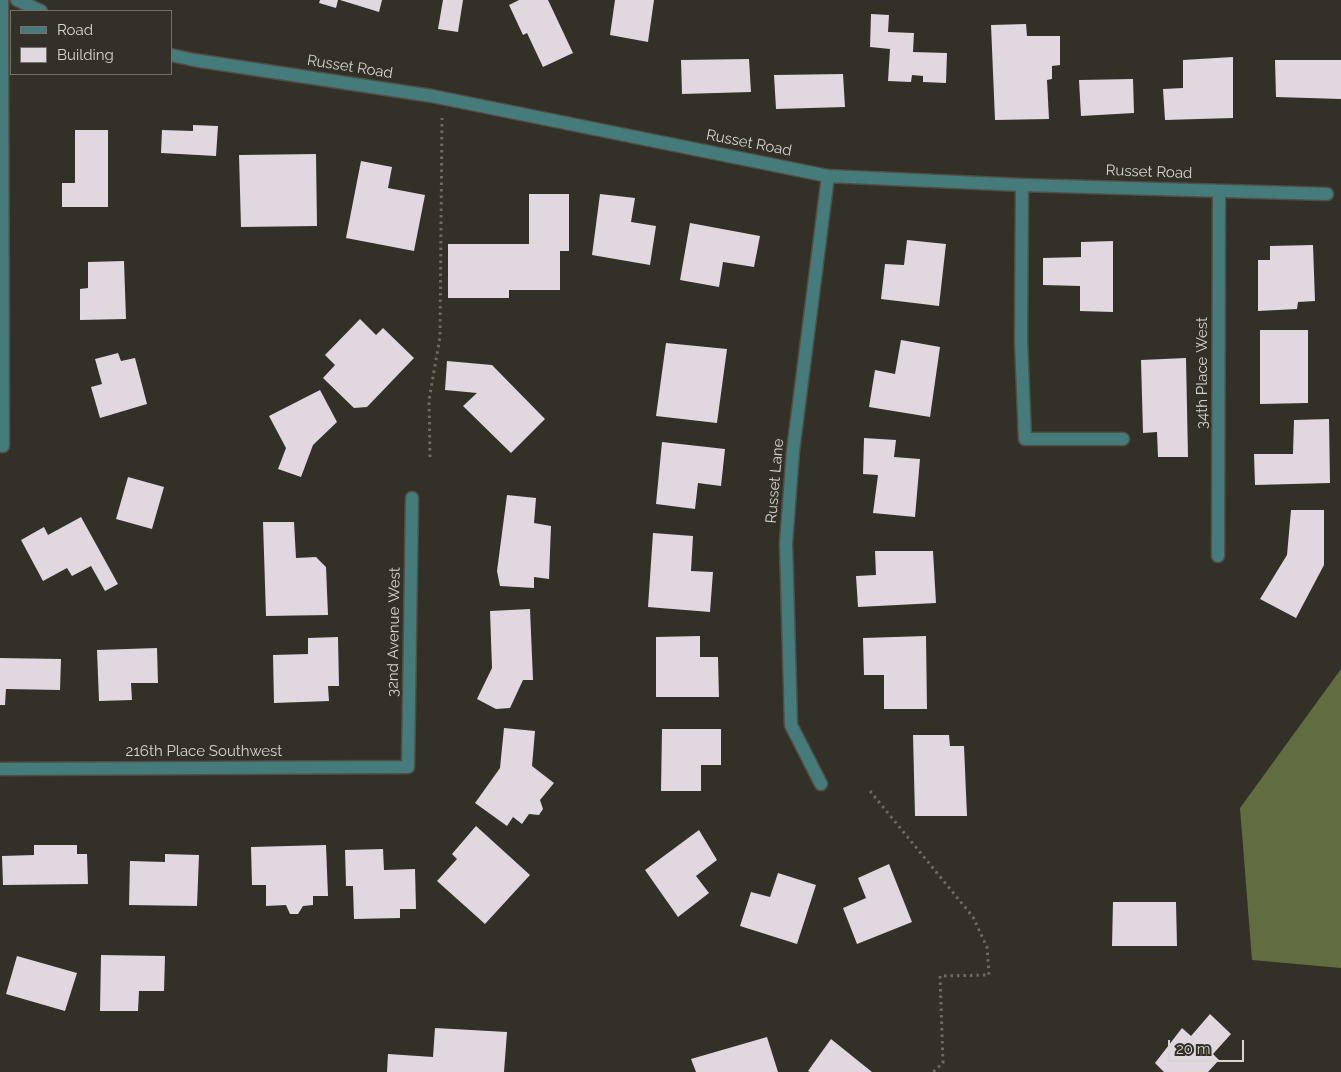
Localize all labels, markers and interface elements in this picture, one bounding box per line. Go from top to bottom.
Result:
legend [10,10,172,75]
text: Road [57,21,93,39]
text: Building [57,46,114,64]
street label: Russet Road [306,51,394,83]
street label: Russet Road [705,126,793,160]
street label: Russet Road [1105,161,1193,183]
street label: 34th Place West [1193,317,1211,429]
street label: Russet Lane [762,438,788,524]
street label: 32nd Avenue West [384,567,404,697]
street label: 216th Place Southwest [126,742,282,760]
scale bar [1171,1030,1247,1062]
text: 20 m [1176,1040,1211,1058]

